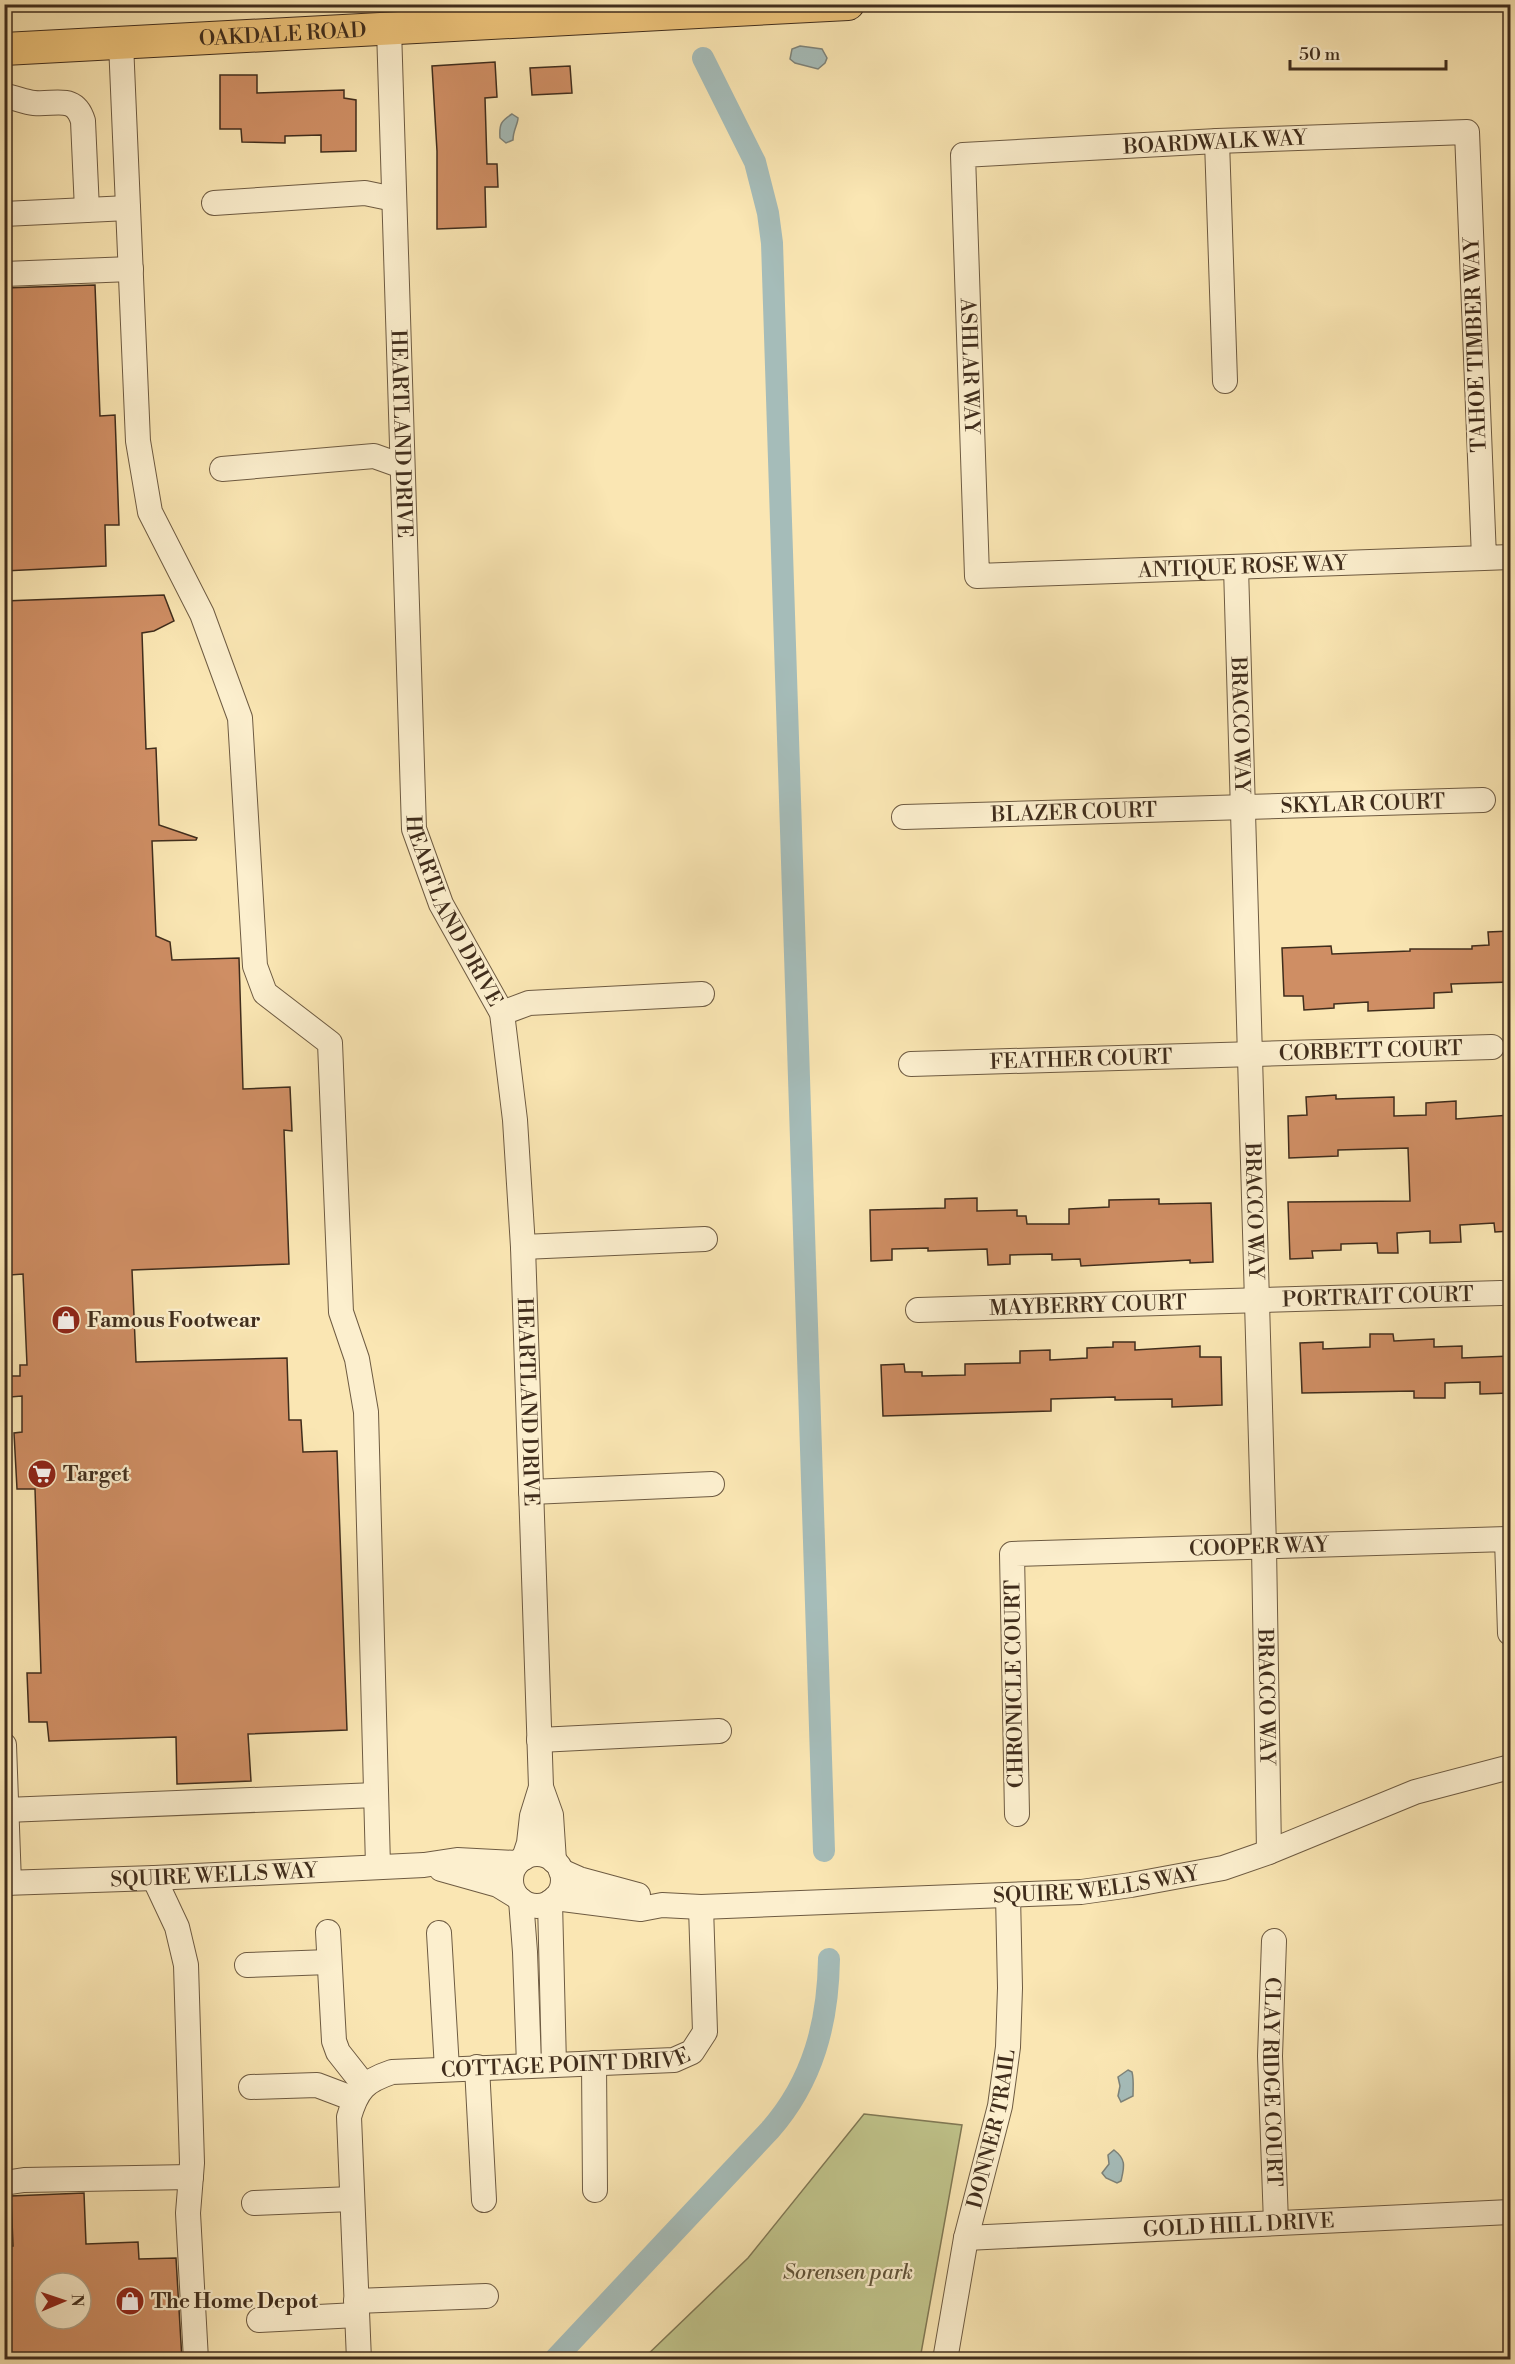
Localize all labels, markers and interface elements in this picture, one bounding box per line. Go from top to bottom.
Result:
street label: OAKDALE ROAD [198,18,367,53]
scale bar [1290,33,1446,71]
text: 50 m [1299,43,1341,66]
street label: BOARDWALK WAY [1122,125,1309,161]
street label: TAHOE TIMBER WAY [1459,236,1493,453]
street label: ASHLAR WAY [954,297,984,436]
street label: HEARTLAND DRIVE [384,329,417,539]
street label: ANTIQUE ROSE WAY [1137,551,1349,584]
street label: BRACCO WAY [1225,655,1254,795]
street label: SKYLAR COURT [1280,789,1446,820]
street label: BLAZER COURT [989,798,1158,828]
street label: HEARTLAND DRIVE [400,815,508,1011]
street label: CORBETT COURT [1279,1036,1463,1067]
street label: FEATHER COURT [989,1044,1173,1076]
street label: BRACCO WAY [1238,1141,1268,1281]
street label: PORTRAIT COURT [1282,1282,1474,1313]
street label: MAYBERRY COURT [989,1290,1187,1322]
street label: HEARTLAND DRIVE [511,1297,544,1507]
shop icon: Famous Footwear [50,1304,82,1336]
place label: Famous Footwear [87,1308,261,1334]
supermarket icon: Target [26,1458,58,1490]
place label: Target [63,1462,130,1488]
street label: COOPER WAY [1189,1532,1330,1563]
street label: CHRONICLE COURT [1000,1579,1030,1788]
street label: BRACCO WAY [1251,1627,1280,1766]
street label: SQUIRE WELLS WAY [110,1858,319,1893]
street label: SQUIRE WELLS WAY [992,1860,1202,1909]
street label: CLAY RIDGE COURT [1256,1977,1287,2187]
street label: COTTAGE POINT DRIVE [440,2042,695,2084]
street label: DONNER TRAIL [962,2048,1022,2211]
street label: GOLD HILL DRIVE [1142,2208,1335,2244]
park label: Sorensen park [783,2260,913,2286]
north arrow [33,2271,93,2331]
shop icon: The Home Depot [114,2285,146,2317]
place label: The Home Depot [151,2289,319,2315]
text: N [67,2294,87,2308]

